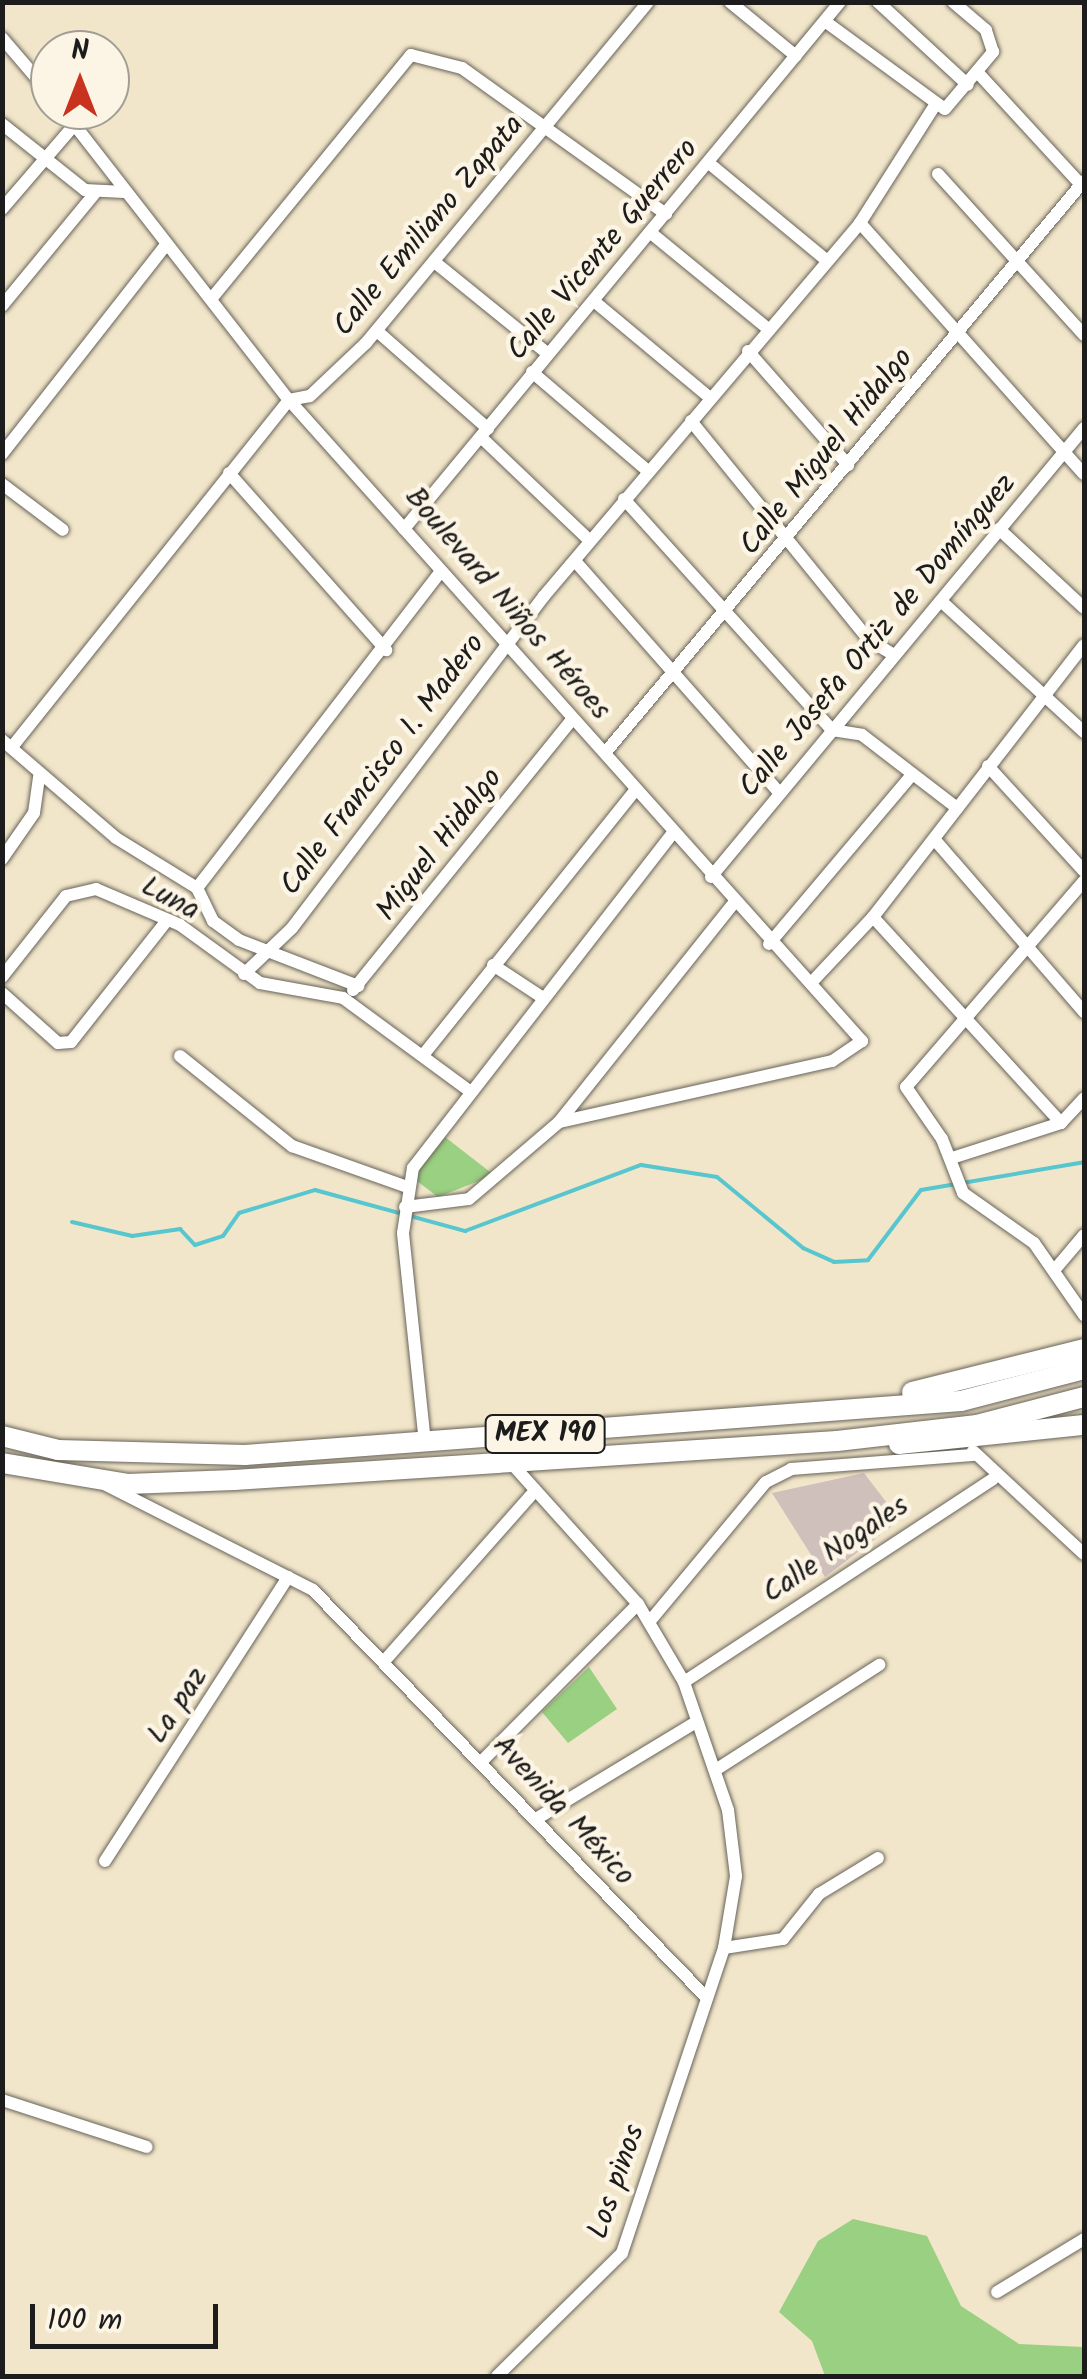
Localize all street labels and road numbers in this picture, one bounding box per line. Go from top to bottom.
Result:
street label: Calle Emiliano Zapata [326,108,532,344]
street label: Calle Vicente Guerrero [500,132,706,368]
street label: Calle Miguel Hidalgo [732,341,922,563]
street label: Calle Josefa Ortiz de Domínguez [732,467,1024,805]
street label: Boulevard Niños Héroes [396,480,618,728]
street label: Calle Francisco I. Madero [273,627,493,903]
street label: Miguel Hidalgo [369,761,511,929]
street label: Luna [135,869,205,929]
road number: MEX 190 [482,1411,608,1457]
street label: Calle Nogales [756,1488,916,1612]
street label: La paz [140,1661,216,1751]
street label: Avenida México [484,1728,642,1894]
street label: Los pinos [581,2120,653,2244]

